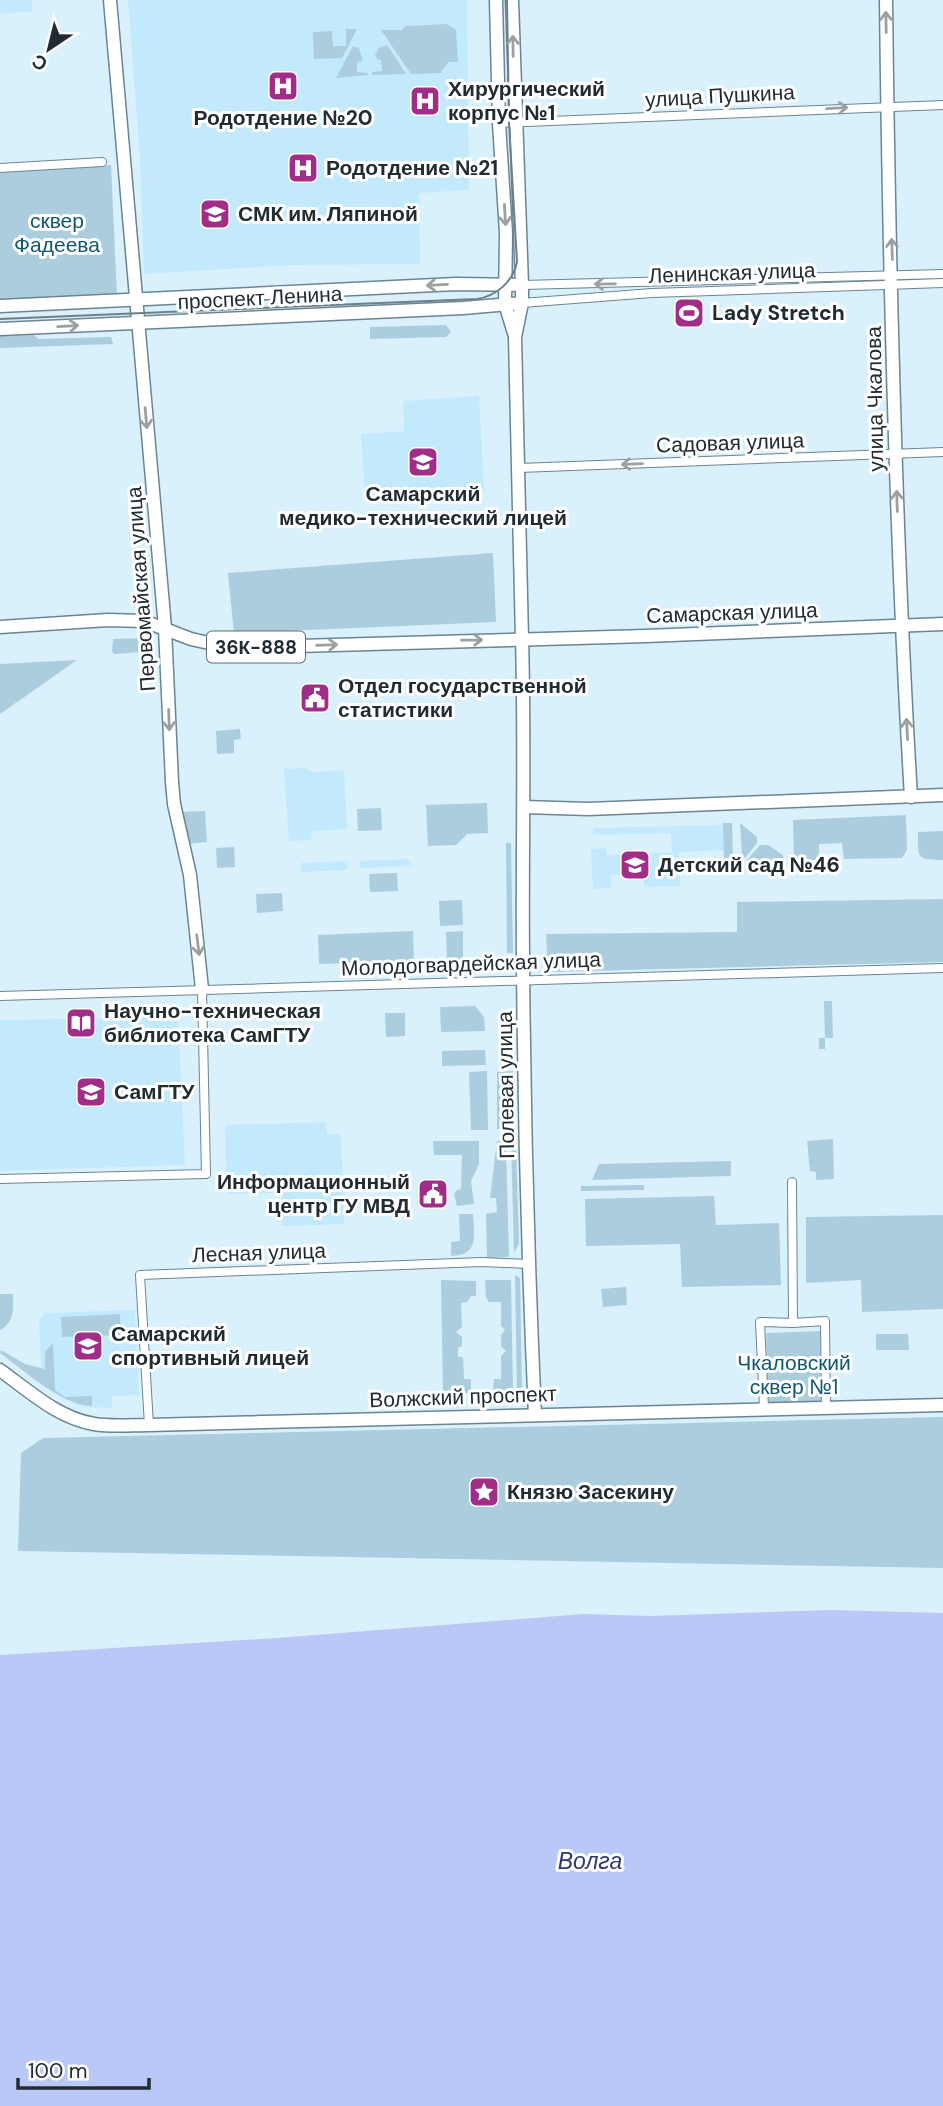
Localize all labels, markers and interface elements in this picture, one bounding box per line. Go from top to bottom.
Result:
one-way arrow [879,11,893,34]
north arrow [14,14,84,84]
one-way arrow [506,34,520,57]
text: С [27,48,52,77]
hospital icon: Родотдение №20 [266,69,300,103]
place label: Хирургический корпус №1 [448,75,605,127]
street label: улица Пушкина [644,78,796,114]
hospital icon: Хирургический корпус №1 [408,84,442,118]
one-way arrow [825,102,848,115]
place label: Родотдение №20 [193,104,373,132]
hospital icon: Родотдение №21 [286,151,320,185]
place label: Родотдение №21 [326,154,498,182]
school or university icon: СМК им. Ляпиной [198,197,232,231]
place label: СМК им. Ляпиной [238,200,418,228]
one-way arrow [498,203,511,226]
park label: сквер Фадеева [14,207,100,259]
one-way arrow [885,238,898,261]
street label: Ленинская улица [648,256,816,290]
one-way arrow [594,277,617,290]
one-way arrow [426,279,449,292]
street label: проспект Ленина [177,280,343,316]
sports icon: Lady Stretch [672,296,706,330]
place label: Lady Stretch [712,299,845,327]
one-way arrow [56,319,79,332]
street label: улица Чкалова [860,326,890,472]
one-way arrow [140,406,153,429]
street label: Садовая улица [655,426,805,460]
school or university icon: Самарский медико-технический лицей [406,445,440,479]
one-way arrow [621,457,644,470]
place label: Самарский медико-технический лицей [279,480,567,532]
street label: Первомайская улица [120,485,162,692]
one-way arrow [890,490,904,513]
street label: Самарская улица [646,596,818,630]
road number: 36К-888 [207,632,305,662]
one-way arrow [461,634,484,647]
one-way arrow [316,638,339,651]
place label: Отдел государственной статистики [338,672,587,724]
public building icon: Отдел государственной статистики [298,681,332,715]
one-way arrow [163,708,176,731]
one-way arrow [900,718,913,740]
school or university icon: Детский сад №46 [618,848,652,882]
place label: Детский сад №46 [658,851,840,879]
one-way arrow [192,933,205,956]
street label: Молодогвардейская улица [340,945,602,983]
place label: Научно-техническая библиотека СамГТУ [104,997,321,1049]
library icon: Научно-техническая библиотека СамГТУ [64,1006,98,1040]
street label: Полевая улица [491,1011,521,1159]
school or university icon: СамГТУ [74,1075,108,1109]
place label: СамГТУ [114,1078,195,1106]
place label: Информационный центр ГУ МВД [217,1168,410,1220]
public building icon: Информационный центр ГУ МВД [416,1177,450,1211]
street label: Лесная улица [192,1237,327,1269]
place label: Самарский спортивный лицей [111,1320,309,1372]
school or university icon: Самарский спортивный лицей [71,1329,105,1363]
park label: Чкаловский сквер №1 [737,1349,851,1401]
street label: Волжский проспект [369,1380,558,1414]
place icon: Князю Засекину [467,1475,501,1509]
place label: Князю Засекину [507,1478,674,1506]
water label: Волга [558,1846,622,1876]
scale bar [18,2046,149,2090]
text: 100 m [28,2057,88,2085]

